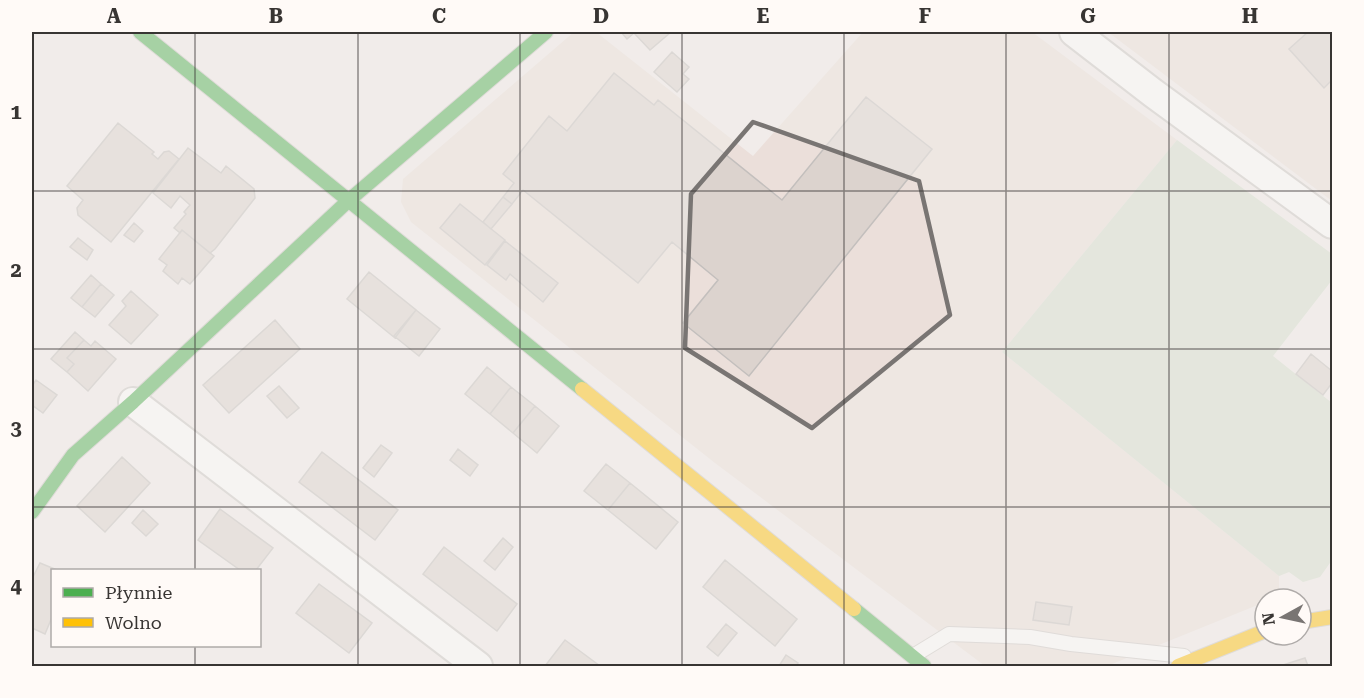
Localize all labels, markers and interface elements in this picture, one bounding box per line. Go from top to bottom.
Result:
text: A [107,4,122,28]
text: B [269,4,283,28]
text: C [432,4,446,28]
text: D [593,4,609,28]
text: E [757,4,770,28]
text: F [919,4,931,28]
text: G [1080,4,1096,28]
text: H [1242,4,1258,28]
text: 1 [10,100,22,124]
text: 2 [10,258,22,282]
text: 3 [10,416,22,440]
legend [51,569,261,647]
text: 4 [10,574,22,598]
text: Płynnie [105,582,172,603]
north arrow [1253,587,1313,647]
text: Wolno [105,612,162,633]
text: N [1258,612,1279,626]

